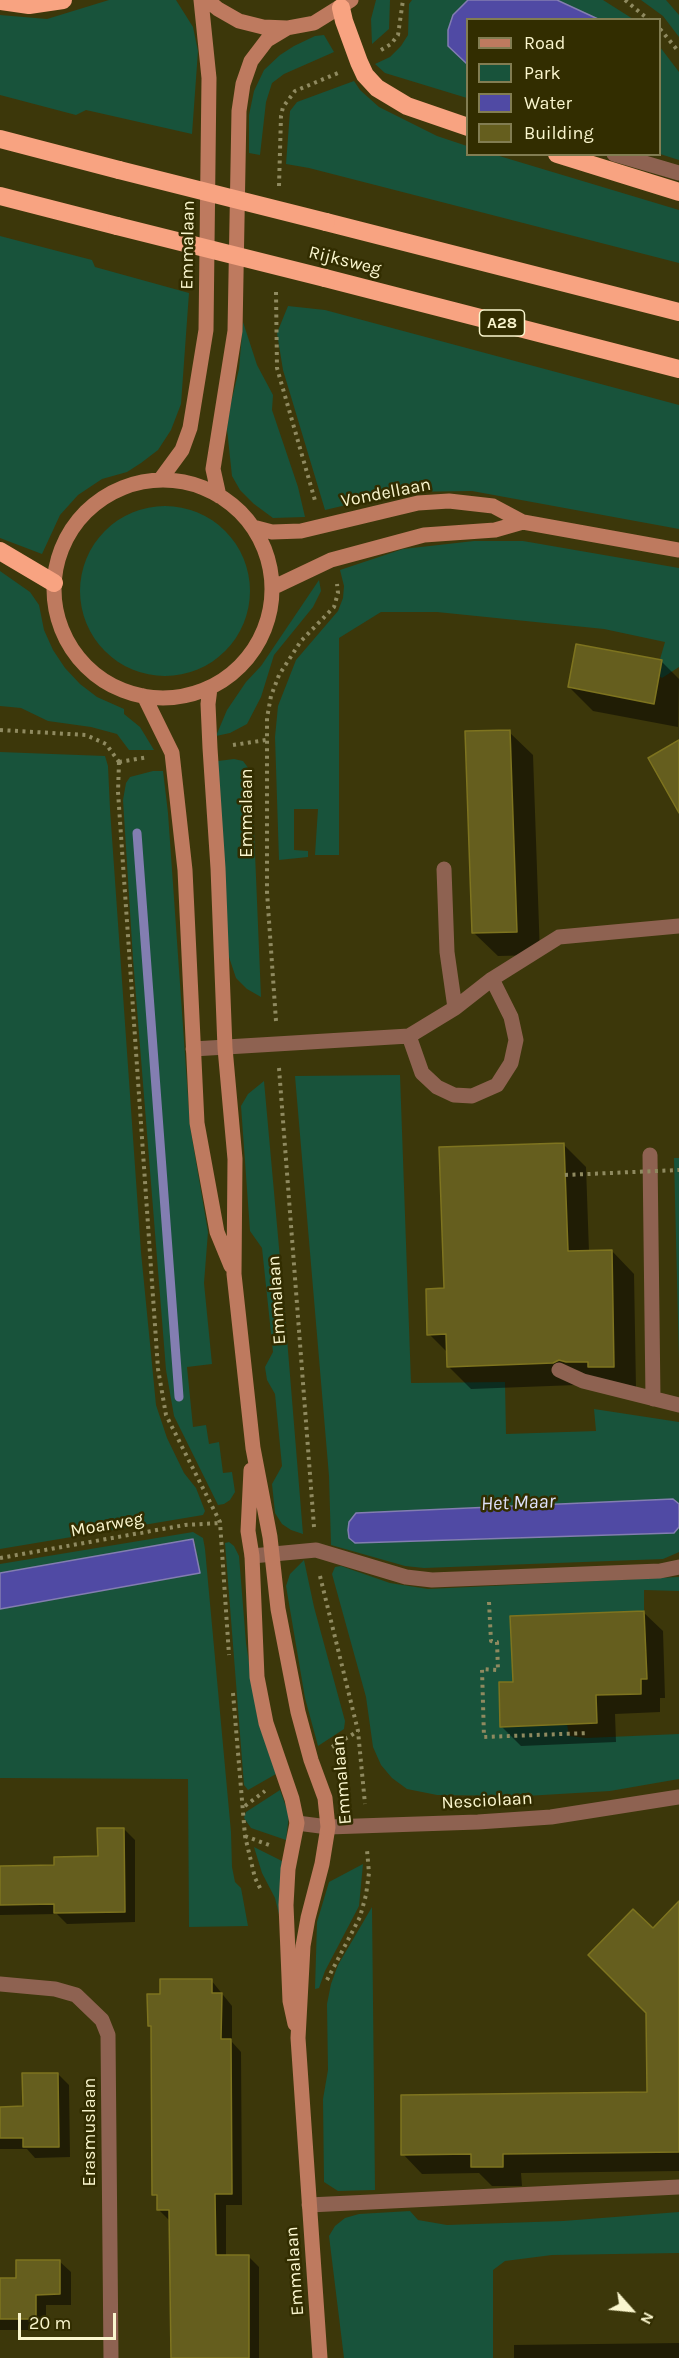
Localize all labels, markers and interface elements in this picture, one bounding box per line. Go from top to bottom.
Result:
legend [466,18,661,156]
text: Road [524,32,565,54]
text: Park [524,62,561,84]
text: Water [524,92,572,114]
text: Building [524,122,594,144]
street label: Emmalaan [176,200,200,290]
street label: Rijksweg [306,242,384,280]
road number: A28 [480,310,524,336]
street label: Vondellaan [339,474,433,512]
street label: Emmalaan [236,768,258,858]
street label: Emmalaan [263,1255,291,1345]
water label: Het Maar [480,1490,556,1516]
street label: Moarweg [69,1508,145,1542]
street label: Emmalaan [327,1735,357,1825]
street label: Nesciolaan [441,1788,533,1814]
street label: Erasmuslaan [79,2078,101,2186]
street label: Emmalaan [281,2226,309,2316]
north arrow [601,2280,661,2340]
scale bar [21,2301,118,2339]
text: N [636,2309,659,2328]
text: 20 m [29,2312,71,2334]

